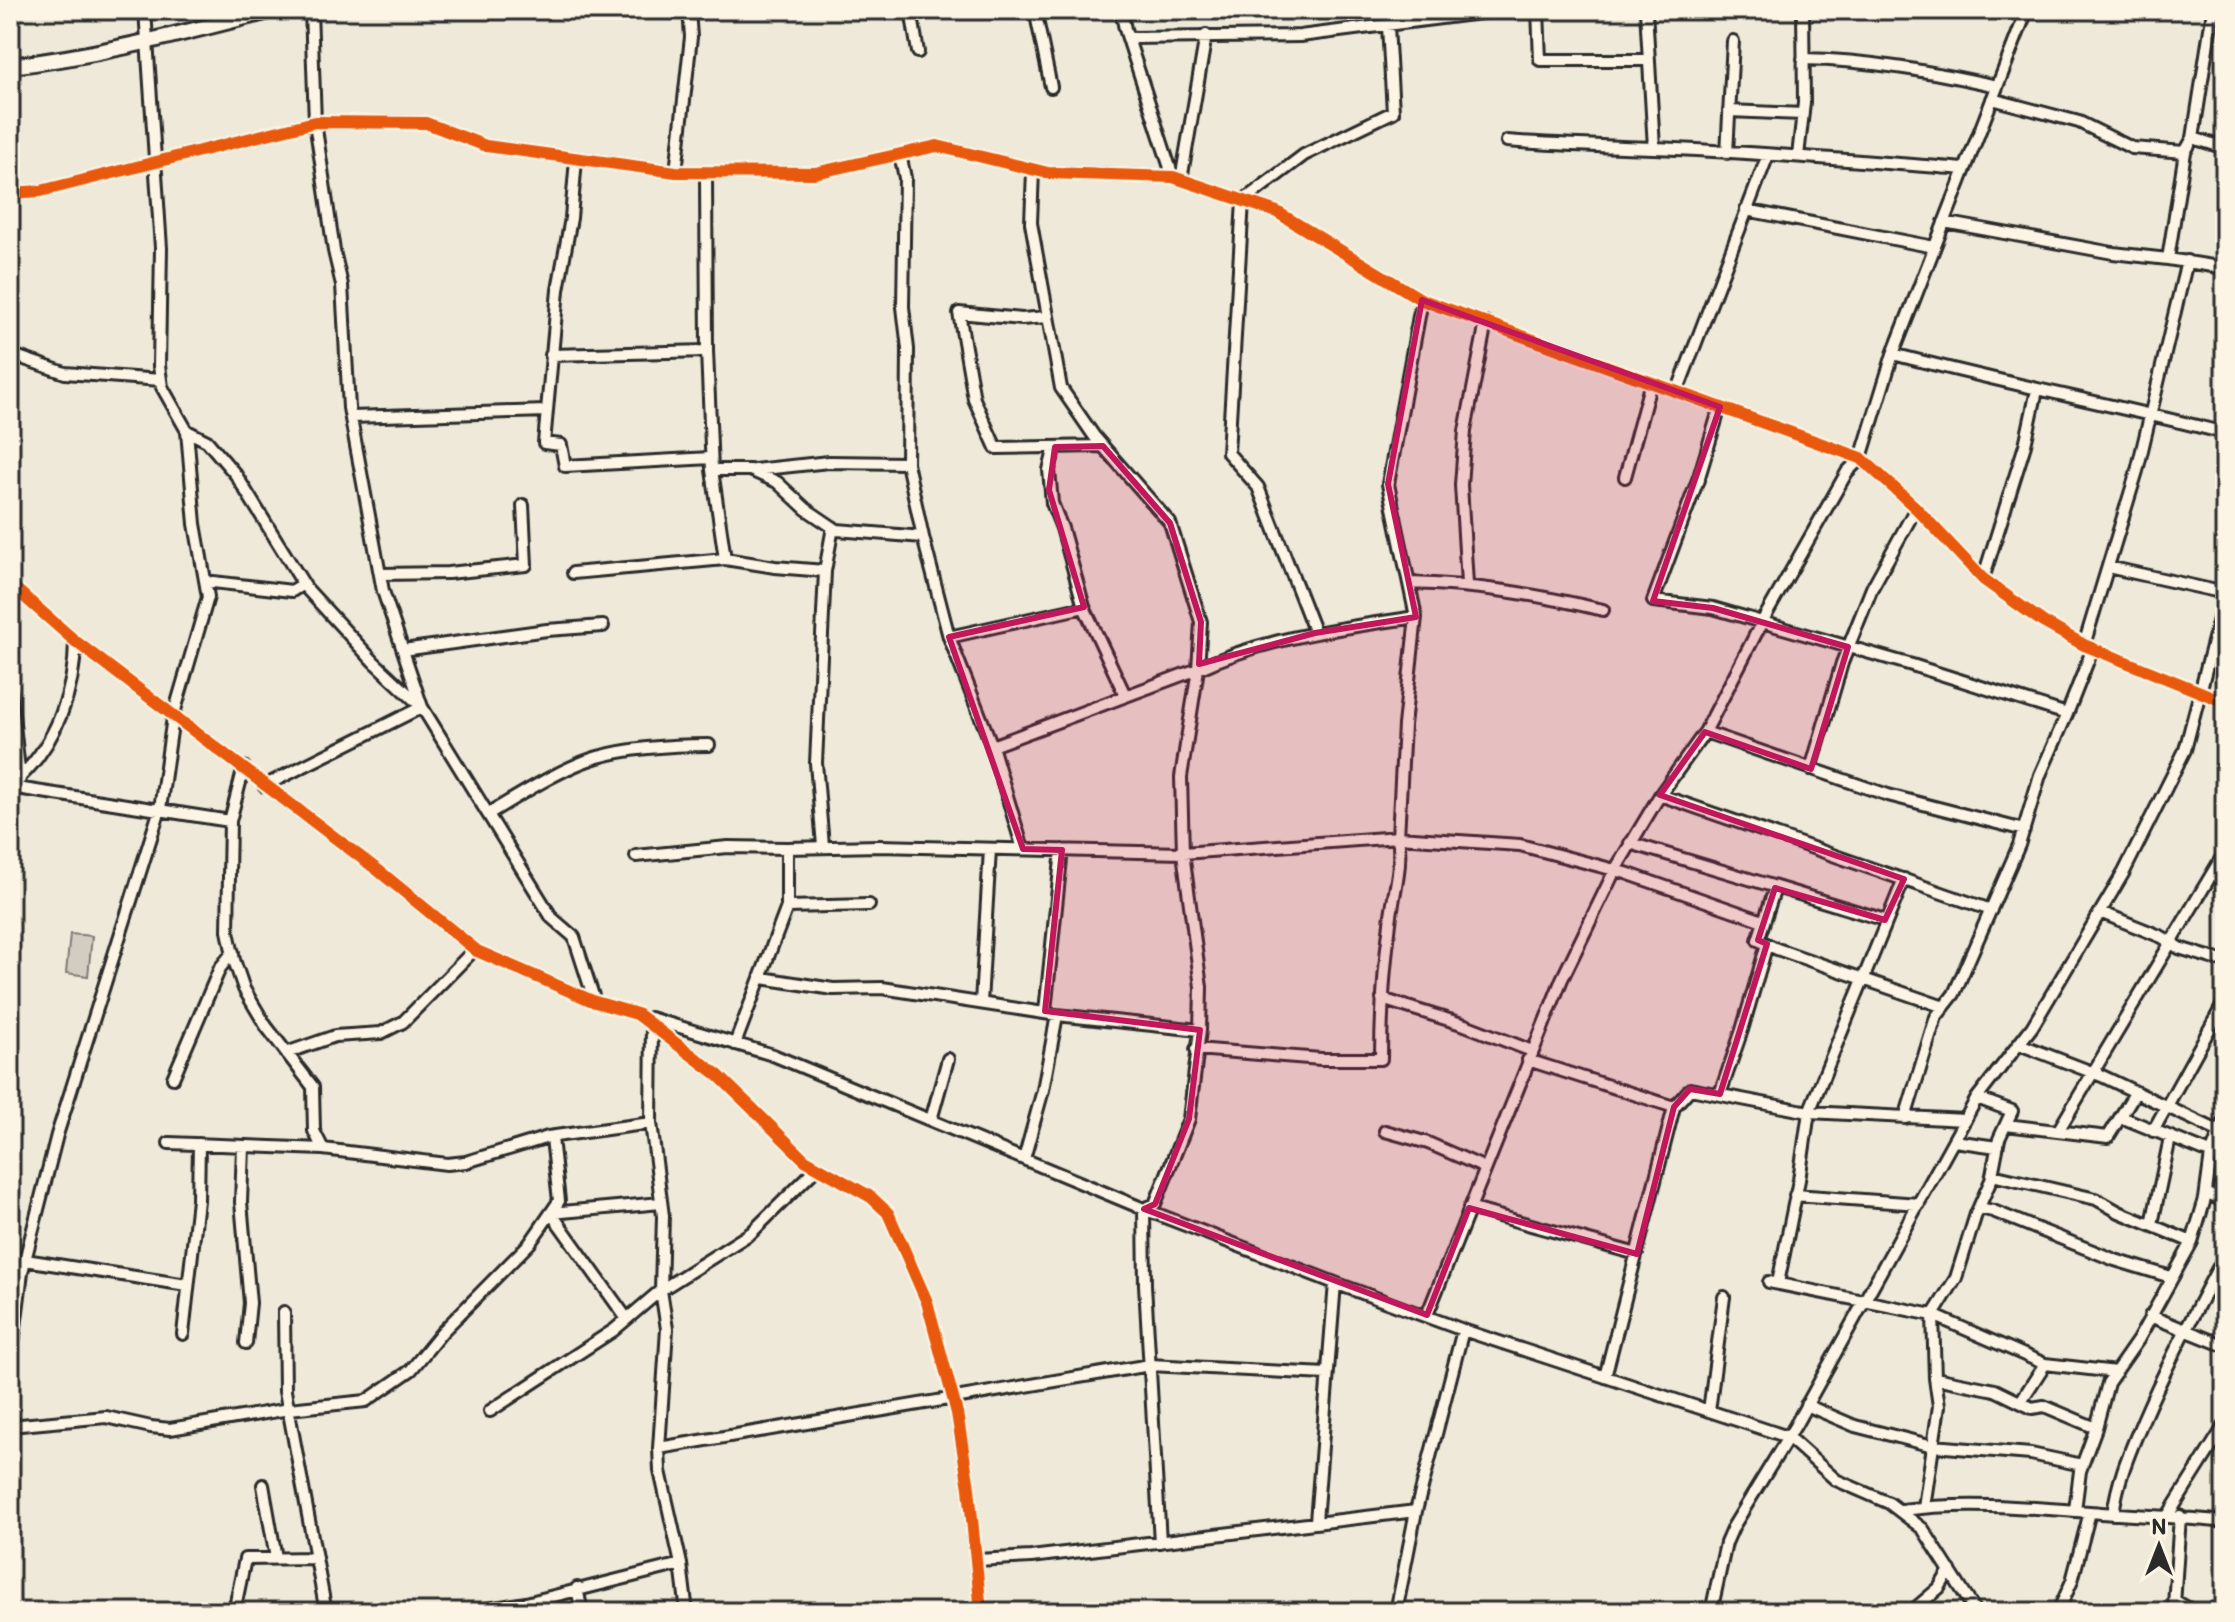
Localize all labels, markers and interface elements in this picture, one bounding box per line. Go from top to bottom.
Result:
north arrow [2119,1506,2199,1586]
text: N [2152,1513,2166,1540]

